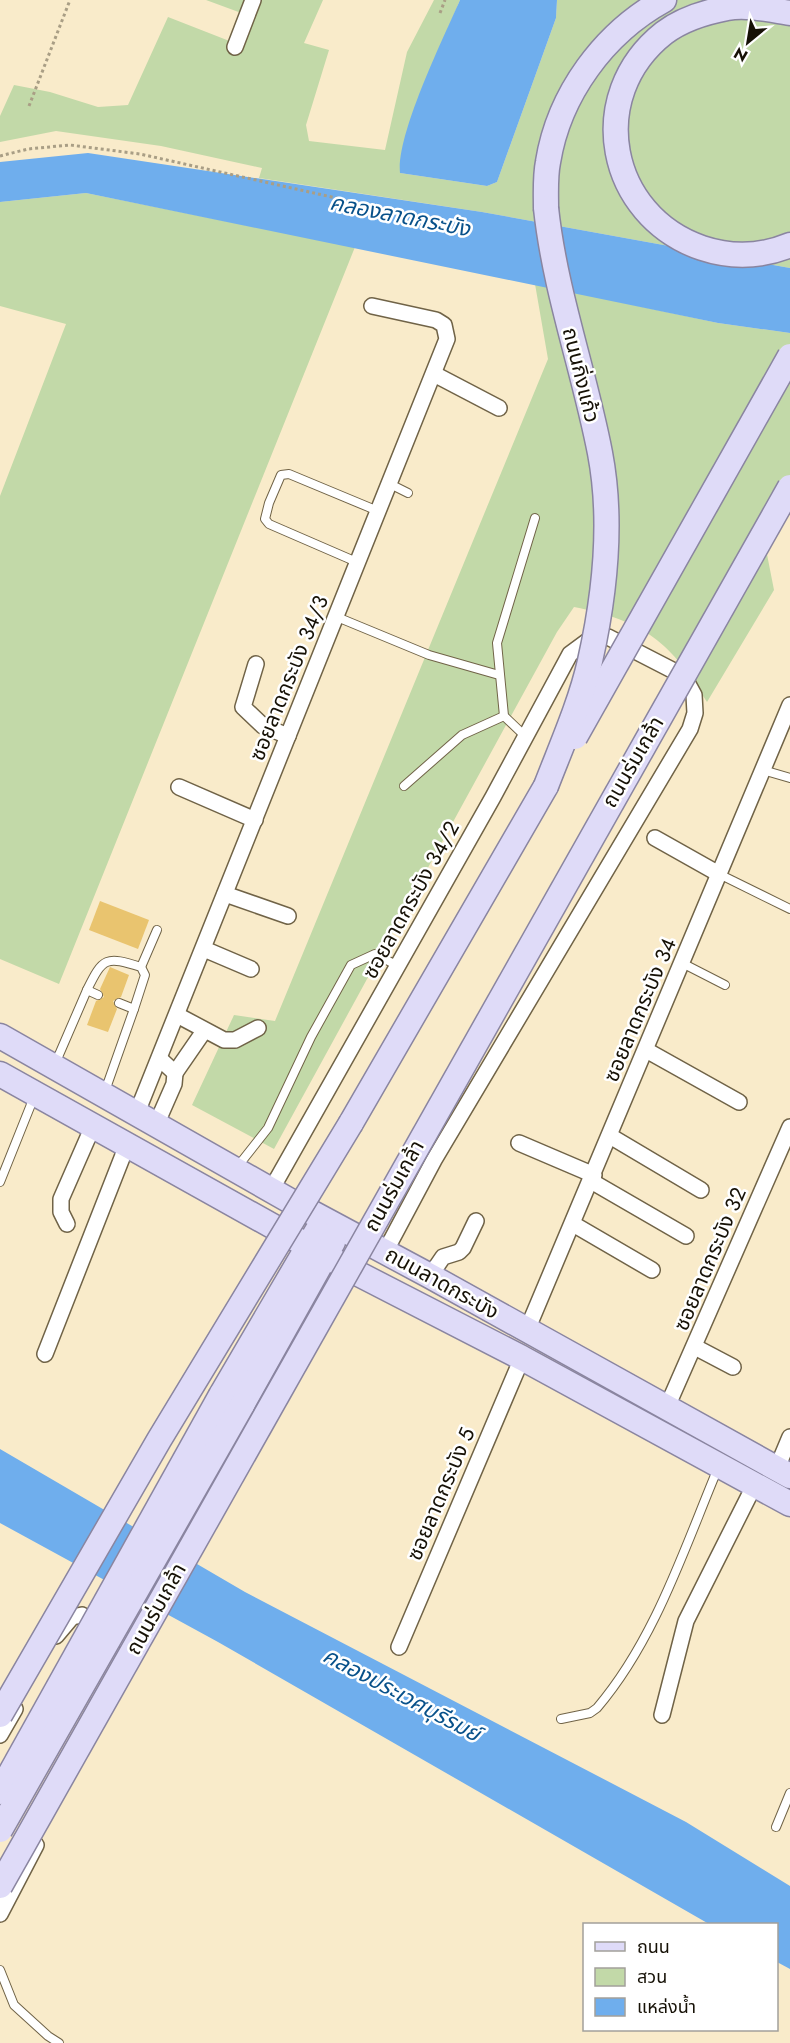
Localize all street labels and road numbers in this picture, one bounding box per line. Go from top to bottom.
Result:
street label: ถนนกิ่งแก้ว [555,324,607,426]
street label: ซอยลาดกระบัง 34/3 [242,591,336,765]
street label: ถนนร่มเกล้า [595,711,671,813]
street label: ซอยลาดกระบัง 34/2 [355,816,467,984]
street label: ซอยลาดกระบัง 34 [596,933,684,1087]
street label: ถนนร่มเกล้า [356,1135,432,1237]
street label: ซอยลาดกระบัง 32 [666,1183,754,1335]
street label: ถนนลาดกระบัง [380,1239,504,1327]
street label: ซอยลาดกระบัง 5 [400,1423,482,1565]
street label: ถนนร่มเกล้า [118,1558,194,1660]

